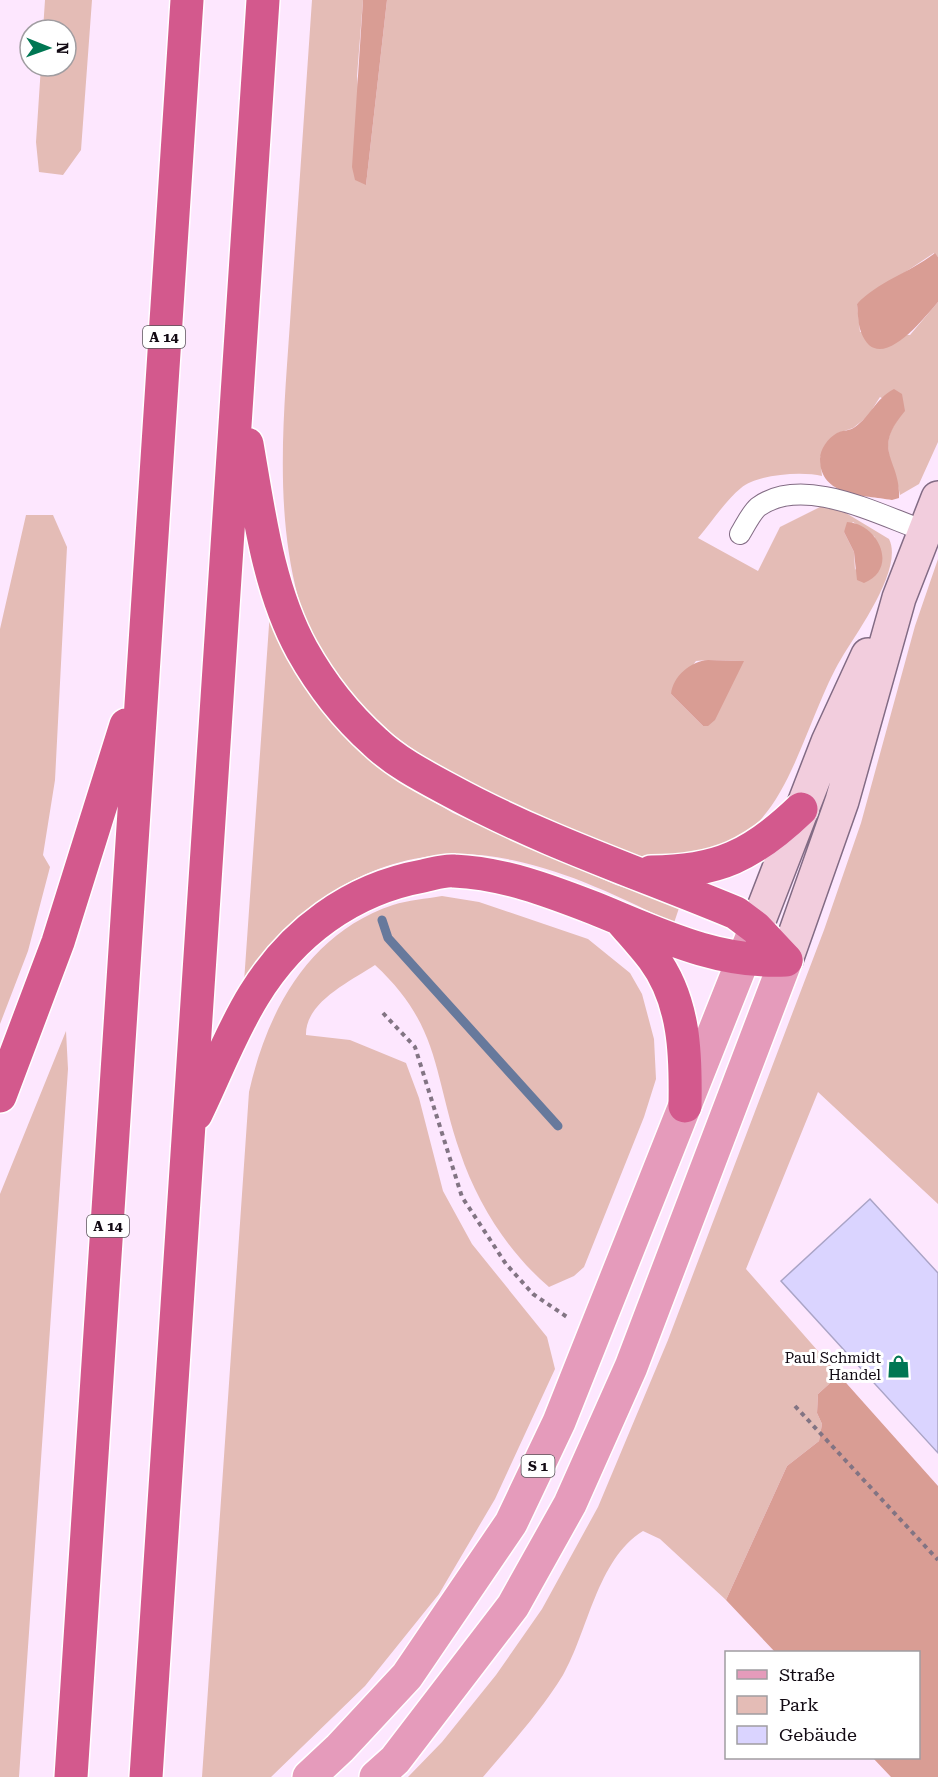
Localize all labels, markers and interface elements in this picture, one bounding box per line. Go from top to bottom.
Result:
north arrow [18,18,78,78]
text: N [53,42,72,55]
road number: A 14 [143,326,185,348]
road number: A 14 [87,1215,129,1237]
place label: Paul Schmidt Handel [785,1349,881,1384]
shop icon: Paul Schmidt Handel [886,1354,912,1380]
road number: S 1 [522,1455,554,1477]
legend [725,1651,920,1759]
text: Straße [779,1664,835,1685]
text: Park [779,1694,819,1715]
text: Gebäude [779,1724,857,1745]

